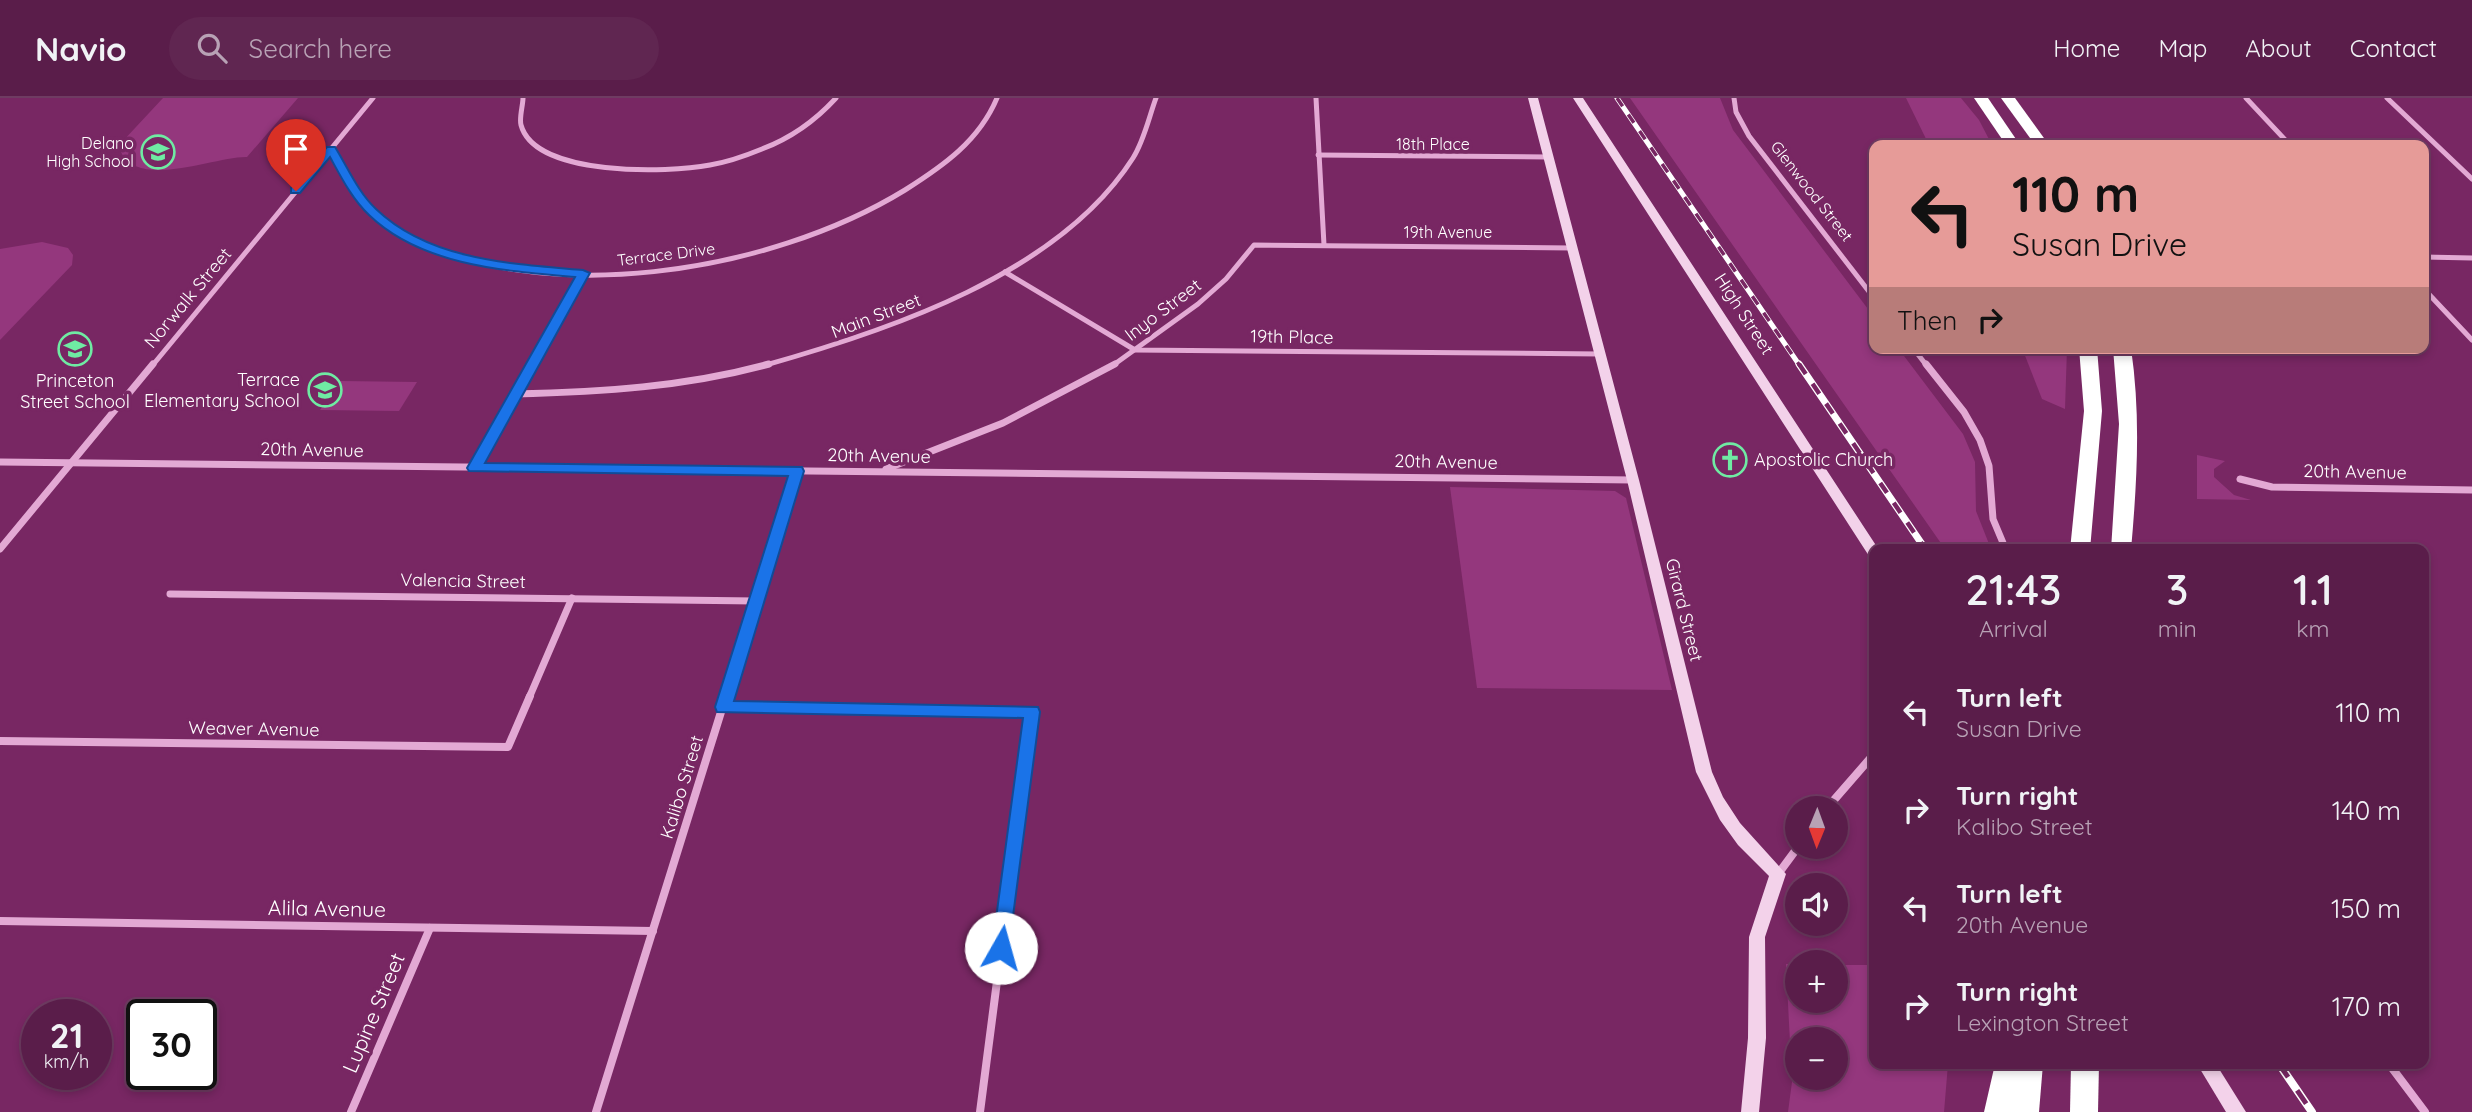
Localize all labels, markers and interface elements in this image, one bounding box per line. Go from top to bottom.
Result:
search box [169,17,659,80]
text: Navio [35,28,127,69]
icon: search [193,29,231,67]
text: Search here [249,32,392,65]
text: Home [2053,33,2120,63]
text: Map [2158,33,2207,63]
text: About [2245,33,2312,63]
text: Contact [2350,33,2437,63]
pin [266,119,326,191]
icon: arrive [277,130,315,168]
place label: Delano High School [46,133,134,171]
school or university icon: Delano High School [139,133,177,171]
street label: 18th Place [1396,134,1470,154]
street label: Glenwood Street [1767,137,1857,245]
text: 110 m [2012,163,2139,224]
icon: left [1897,168,1988,259]
street label: 19th Avenue [1404,222,1492,242]
text: Susan Drive [2012,224,2187,264]
street label: Terrace Drive [616,238,716,270]
street label: Norwalk Street [139,243,236,353]
street label: High Street [1710,269,1779,359]
street label: Inyo Street [1120,273,1206,346]
street label: Main Street [828,288,924,343]
icon: right [1971,301,2009,339]
text: Then [1897,304,1957,337]
street label: 19th Place [1250,324,1334,349]
school or university icon: Princeton Street School [56,330,94,368]
place label: Terrace Elementary School [144,368,300,412]
place label: Princeton Street School [20,369,130,413]
school or university icon: Terrace Elementary School [306,371,344,409]
street label: 20th Avenue [260,437,364,462]
church icon: Apostolic Church [1711,441,1749,479]
street label: 20th Avenue [827,443,931,468]
place label: Apostolic Church [1754,448,1893,471]
street label: 20th Avenue [1394,449,1498,474]
street label: 20th Avenue [2303,459,2407,484]
street label: Girard Street [1661,556,1708,664]
text: 21:43 [1965,563,2061,616]
text: 3 [2166,563,2188,616]
text: 1.1 [2293,563,2333,616]
street label: Valencia Street [400,568,526,593]
text: Arrival [1979,614,2048,643]
text: min [2158,614,2197,643]
text: km [2296,614,2330,643]
text: Turn left [1956,681,2063,714]
icon: left [1897,693,1935,731]
text: 110 m [2335,696,2401,729]
text: Susan Drive [1956,714,2082,743]
street label: Weaver Avenue [188,716,320,741]
street label: Kalibo Street [655,732,708,841]
text: Turn right [1956,779,2078,812]
icon: right [1897,791,1935,829]
text: 140 m [2332,794,2401,827]
north arrow [1785,796,1848,859]
map controls [1785,796,1848,1090]
text: Kalibo Street [1956,812,2093,841]
button: sound [1785,873,1848,936]
text: Turn left [1956,877,2063,910]
icon: left [1897,889,1935,927]
text: 150 m [2331,892,2401,925]
street label: Alila Avenue [268,894,386,922]
text: 20th Avenue [1956,910,2088,939]
position arrow [964,911,1038,985]
street label: Lupine Street [336,949,410,1076]
button: + [1785,950,1848,1013]
text: Turn right [1956,975,2078,1008]
icon: right [1897,987,1935,1025]
text: 170 m [2332,990,2401,1023]
speed limit sign: 30 [126,999,217,1090]
text: Lexington Street [1956,1008,2129,1037]
text: 21 [50,1013,83,1057]
button: − [1785,1027,1848,1090]
text: km/h [44,1050,89,1073]

